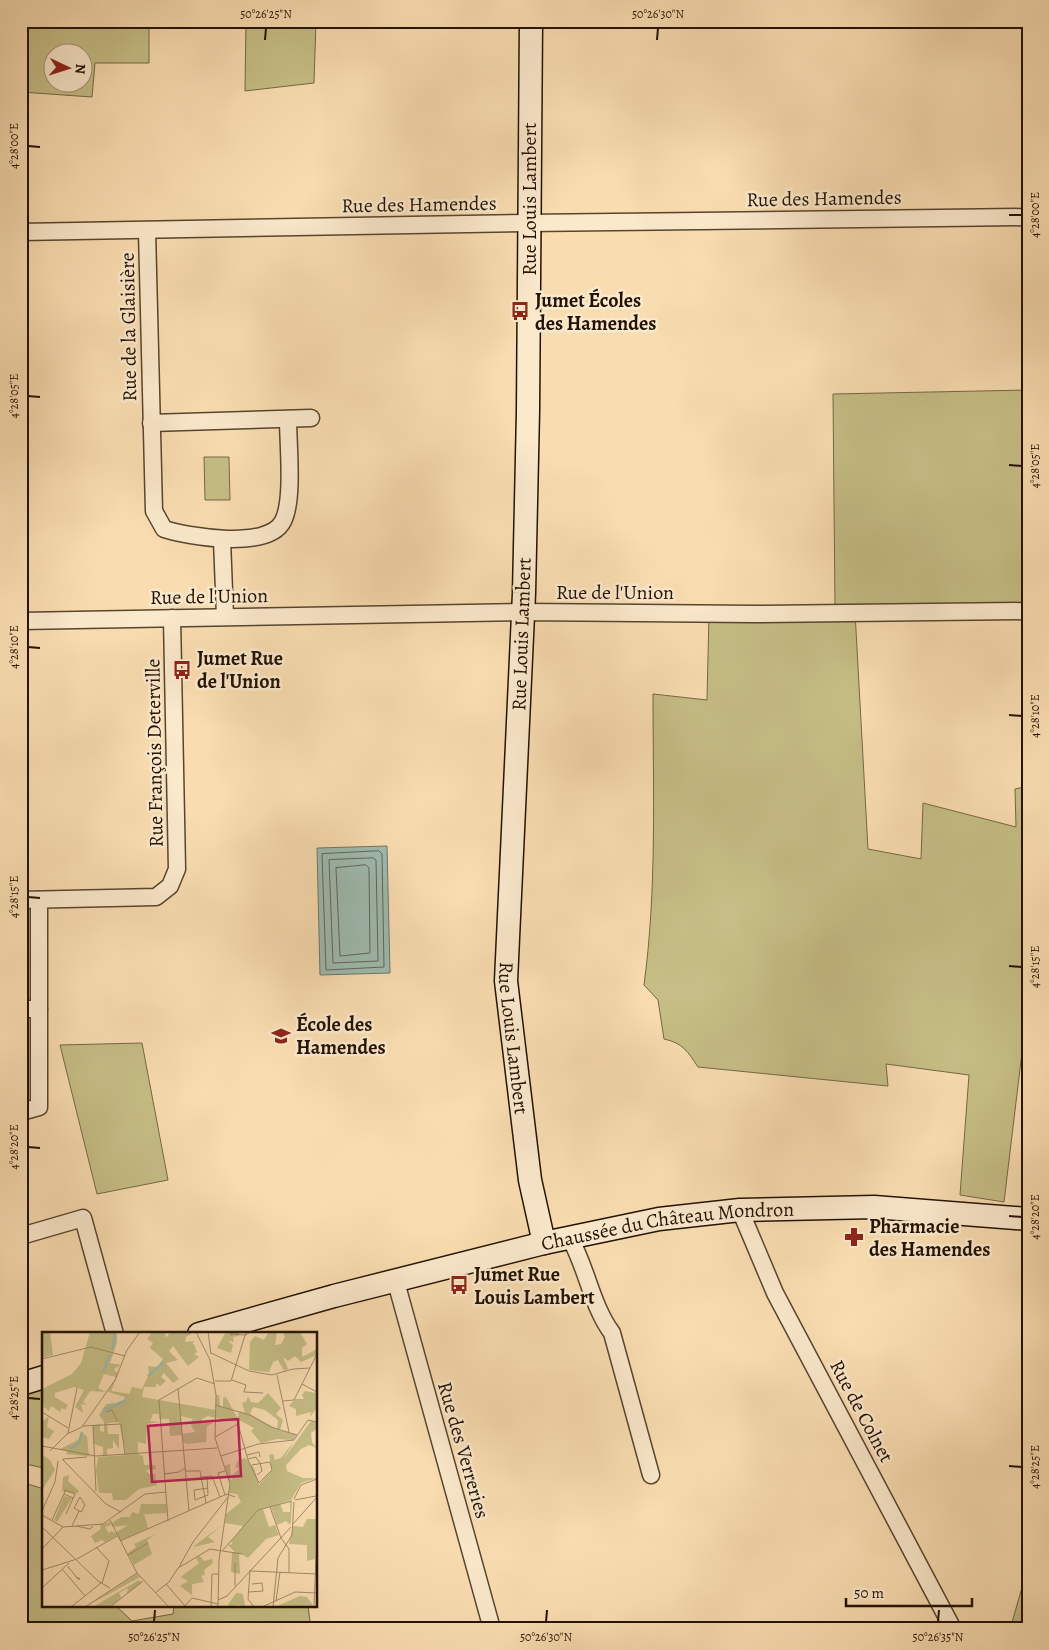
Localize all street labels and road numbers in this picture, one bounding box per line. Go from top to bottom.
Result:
street label: Rue Louis Lambert [516,122,543,276]
street label: Rue des Hamendes [746,184,902,213]
street label: Rue des Hamendes [341,190,497,219]
street label: Rue de la Glaisière [114,252,143,402]
street label: Rue Louis Lambert [505,556,538,711]
street label: Rue de l'Union [556,579,674,606]
street label: Rue de l'Union [150,582,268,611]
street label: Rue François Deterville [139,658,170,847]
street label: Rue Louis Lambert [492,961,535,1116]
street label: Chaussée du Château Mondron [539,1196,794,1257]
street label: Rue de Colnet [823,1355,900,1468]
street label: Rue des Verreries [431,1379,496,1522]

